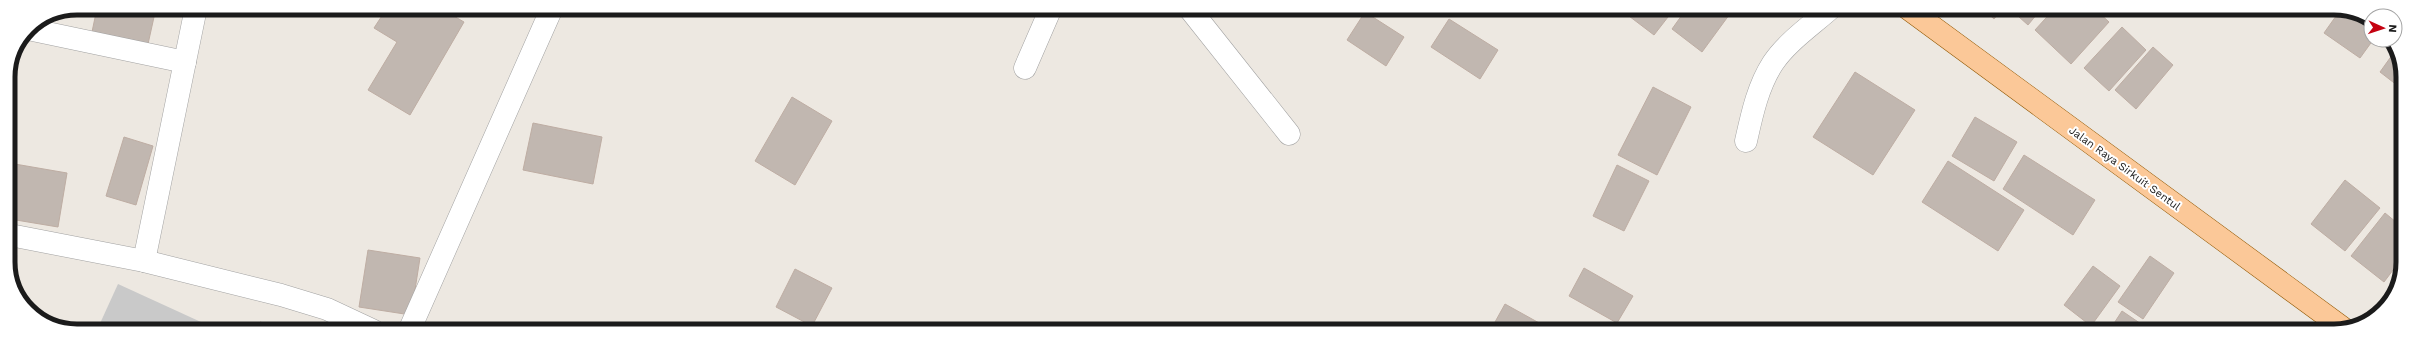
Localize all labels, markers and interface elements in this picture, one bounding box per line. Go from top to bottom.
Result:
north arrow [2363,8,2403,48]
text: N [2386,24,2399,33]
street label: Jalan Raya Sirkuit Sentul [2066,124,2183,214]

